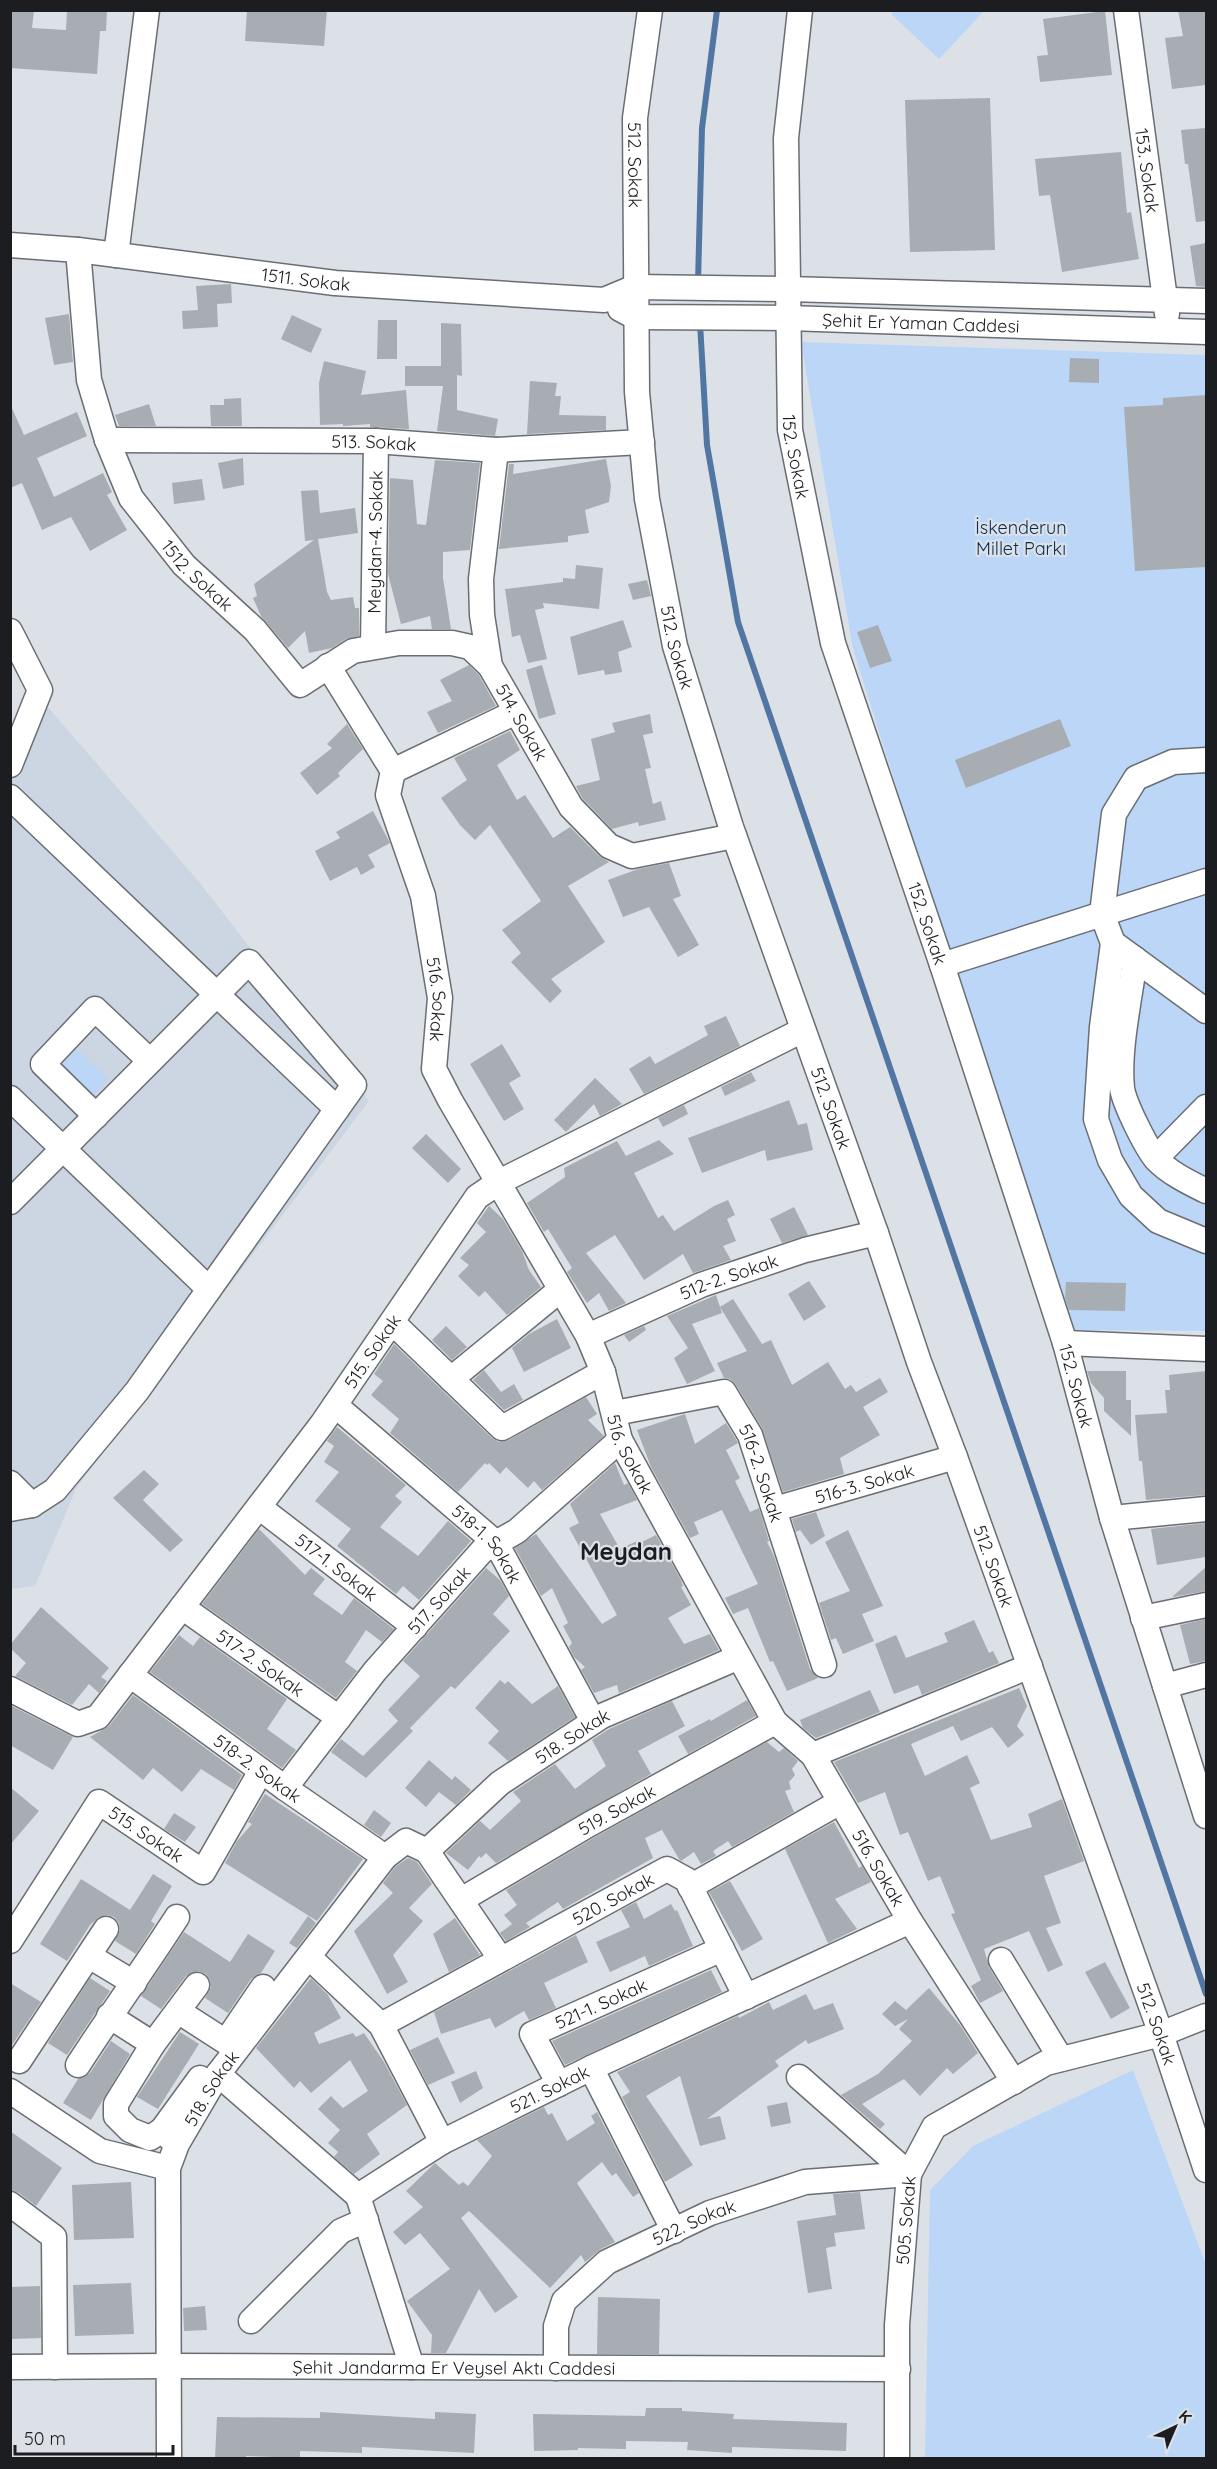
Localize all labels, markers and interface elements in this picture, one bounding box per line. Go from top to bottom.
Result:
street label: 512. Sokak [624,122,647,208]
street label: 153. Sokak [1131,127,1165,214]
street label: 1511. Sokak [260,262,351,295]
street label: Şehit Er Yaman Caddesi [822,308,1020,337]
street label: 152. Sokak [778,414,815,501]
street label: 513. Sokak [331,429,417,456]
street label: Meydan-4. Sokak [362,470,387,614]
park label: İskenderun Millet Parkı [975,516,1067,560]
street label: 1512. Sokak [157,535,238,616]
street label: 512. Sokak [656,604,699,692]
street label: 514. Sokak [491,679,553,765]
street label: 152. Sokak [903,879,953,968]
street label: 516. Sokak [422,955,452,1043]
street label: 512. Sokak [806,1064,857,1152]
street label: 512-2. Sokak [676,1248,781,1305]
street label: 515. Sokak [338,1309,405,1393]
street label: 152. Sokak [1054,1342,1099,1430]
street label: 516. Sokak [602,1412,659,1498]
street label: 516-2. Sokak [734,1419,789,1525]
street label: 516-3. Sokak [812,1458,917,1508]
street label: 518-1. Sokak [447,1499,527,1587]
street label: 512. Sokak [969,1522,1019,1610]
street label: 517-1. Sokak [291,1528,382,1606]
district label: Meydan [580,1536,672,1566]
street label: 517. Sokak [402,1561,475,1639]
street label: 517-2. Sokak [212,1624,309,1701]
street label: 518. Sokak [530,1703,613,1769]
street label: 518-2. Sokak [209,1729,306,1807]
street label: 519. Sokak [573,1779,659,1840]
street label: 515. Sokak [104,1800,188,1867]
street label: 516. Sokak [847,1825,910,1910]
street label: 520. Sokak [568,1867,658,1930]
street label: 521-1. Sokak [551,1973,650,2034]
street label: 512. Sokak [1132,1979,1182,2068]
street label: 518. Sokak [178,2046,244,2130]
street label: 521. Sokak [506,2059,593,2118]
street label: 505. Sokak [890,2175,920,2266]
street label: 522. Sokak [648,2194,738,2250]
street label: Şehit Jandarma Er Veysel Aktı Caddesi [293,2355,615,2379]
north arrow [1145,2397,1205,2457]
text: K [1175,2405,1196,2427]
scale bar [15,2418,172,2456]
text: 50 m [24,2427,66,2450]

